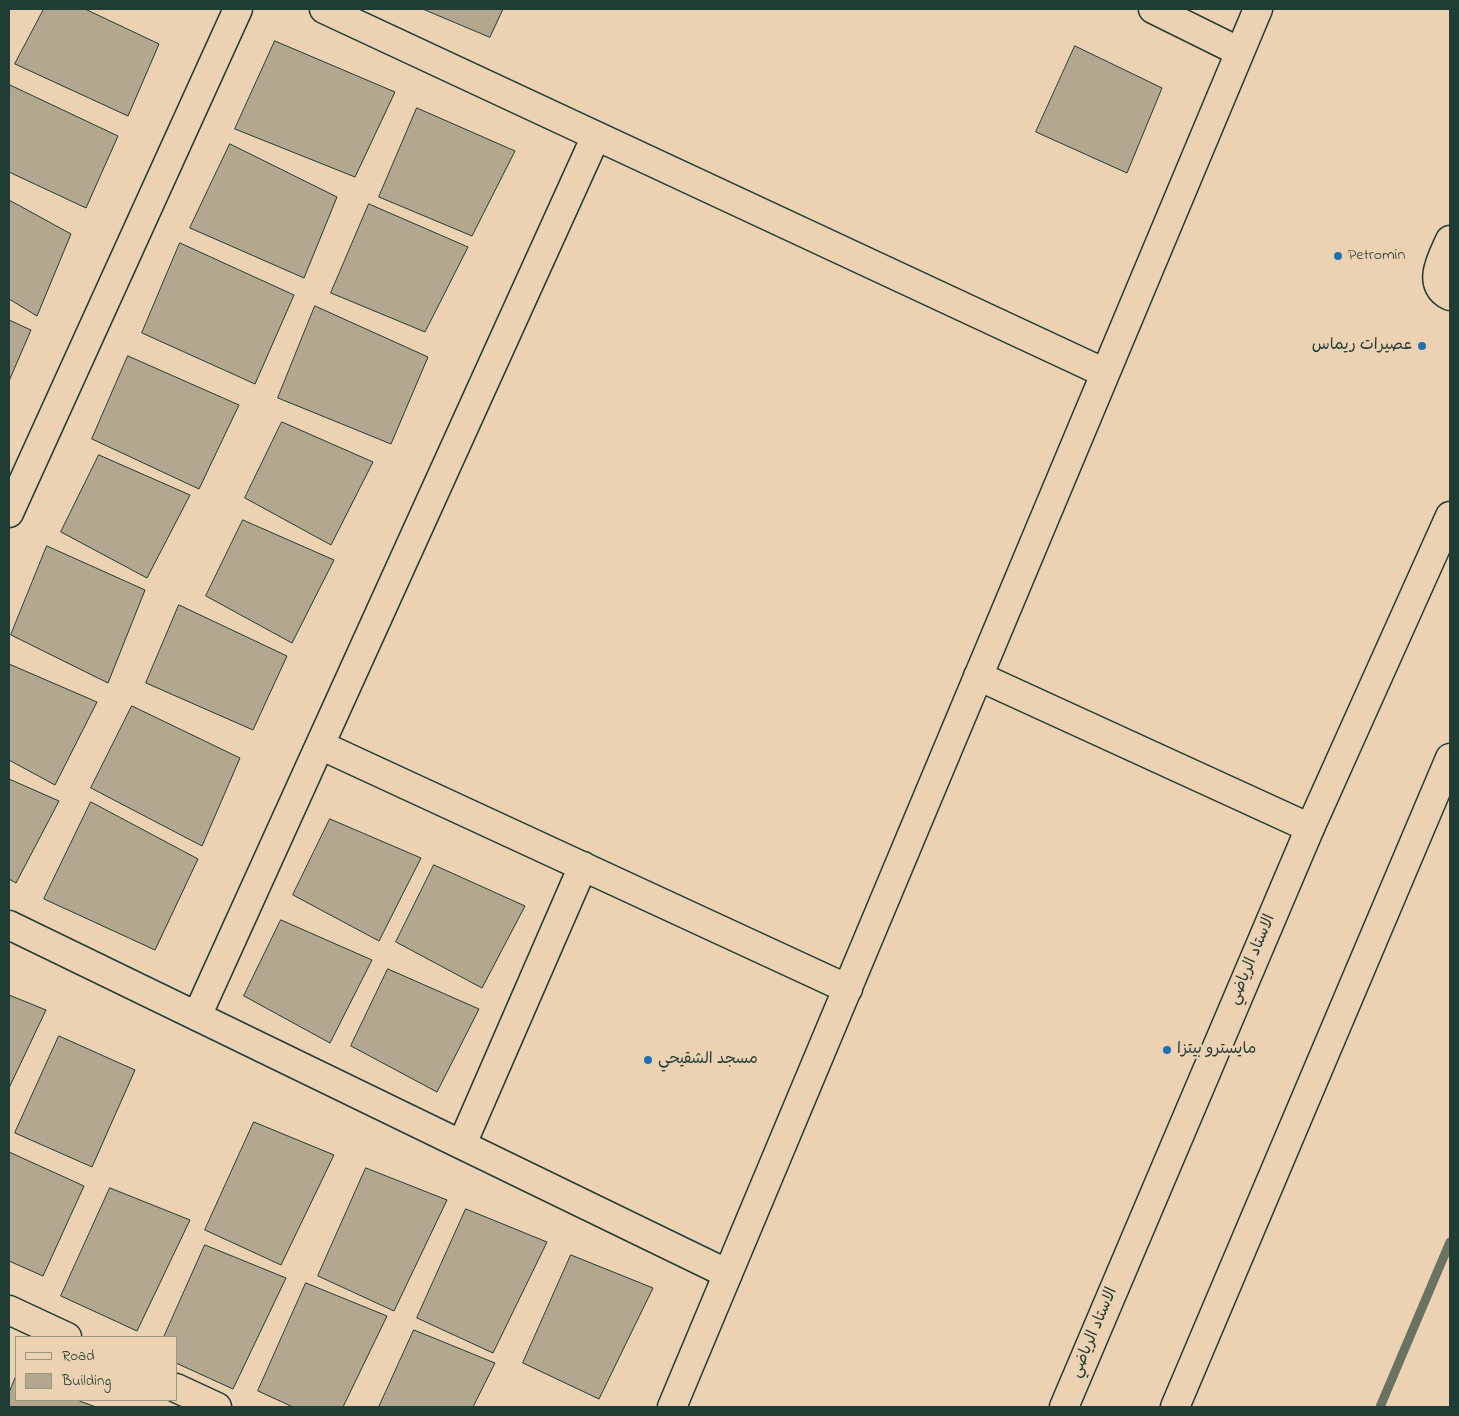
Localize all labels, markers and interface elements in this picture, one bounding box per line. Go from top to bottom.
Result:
place label: Petromin [1348,246,1405,266]
marker: Petromin [1332,250,1344,262]
place label: عصيرات ريماس [1312,336,1412,356]
marker: عصيرات ريماس [1416,340,1428,352]
street label: الاستاد الرياضي [1225,912,1281,1008]
place label: مايسترو بيتزا [1177,1040,1256,1060]
marker: مايسترو بيتزا [1161,1044,1173,1056]
place label: مسجد الشقيحي [658,1050,758,1070]
marker: مسجد الشقيحي [642,1054,654,1066]
street label: الاستاد الرياضي [1067,1285,1123,1381]
legend [15,1336,178,1401]
text: Road [62,1345,95,1367]
text: Building [62,1370,111,1392]

